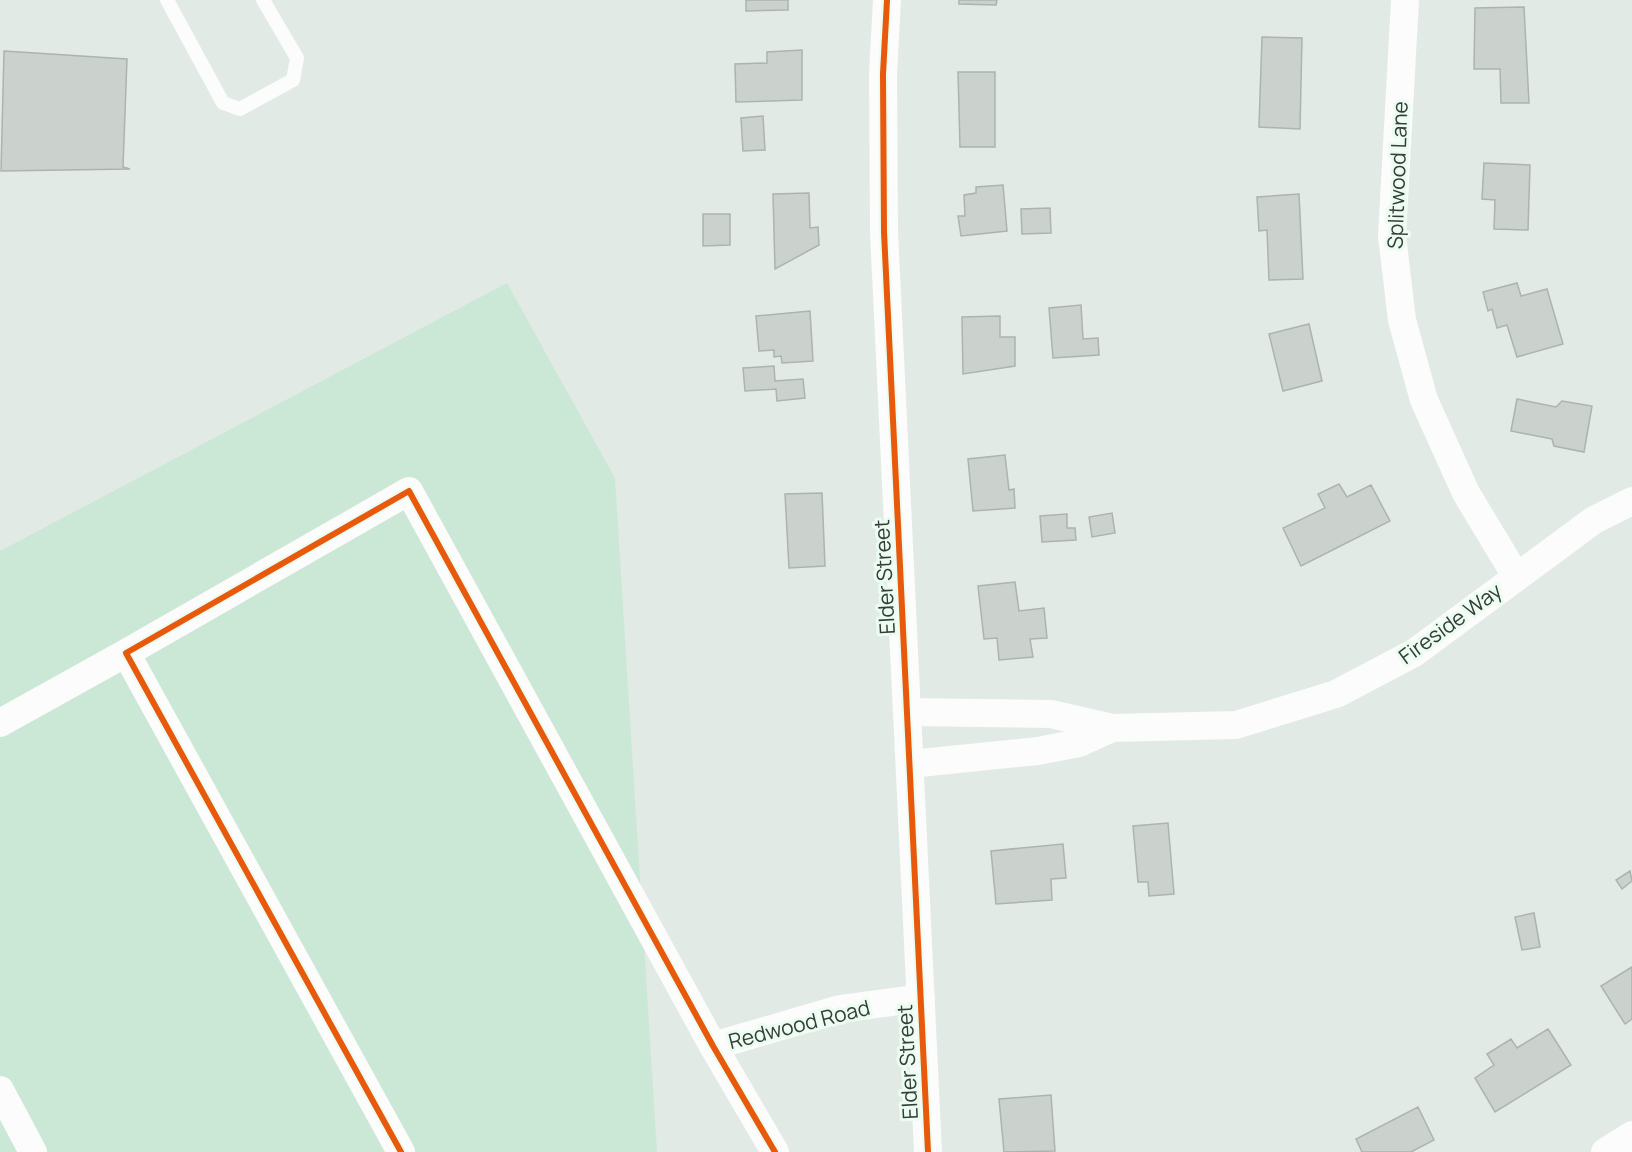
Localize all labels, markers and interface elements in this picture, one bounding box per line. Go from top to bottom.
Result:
street label: Splitwood Lane [1380,101,1414,249]
street label: Elder Street [867,519,901,635]
street label: Fireside Way [1393,576,1507,670]
street label: Redwood Road [725,993,873,1055]
street label: Elder Street [890,1004,924,1120]

